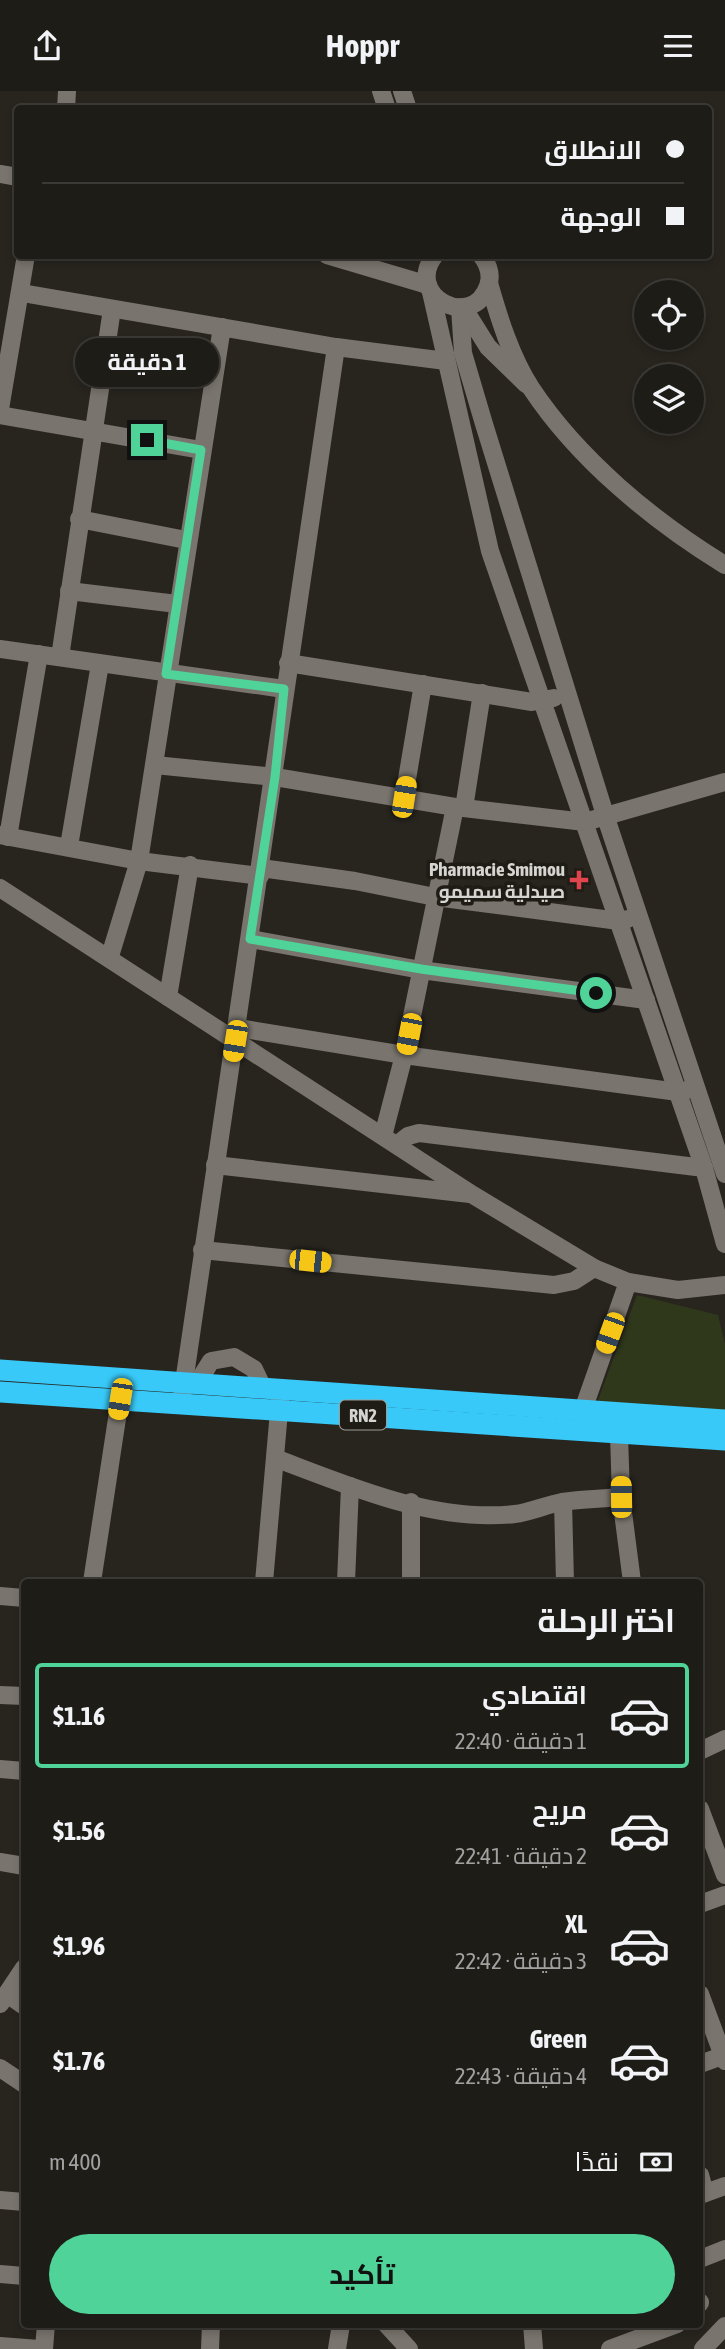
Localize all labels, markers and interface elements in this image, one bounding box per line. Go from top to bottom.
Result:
icon: share [28,27,66,65]
text: Hoppr [326,27,399,64]
icon: menu [659,27,697,65]
text: الانطلاق [544,135,642,165]
text: الوجهة [561,202,642,232]
map controls [634,280,704,434]
button: locate [634,280,704,350]
callout: 1 دقيقة [75,338,219,387]
text: 1 دقيقة [108,349,187,375]
button: layers [634,364,704,434]
route end [131,424,163,456]
car [391,775,418,819]
place label: Pharmacie Smimou صيدلية سميمو [429,858,565,903]
marker: Pharmacie Smimou صيدلية سميمو [571,872,587,888]
route start [580,977,612,1009]
car [395,1011,424,1057]
car [222,1019,249,1063]
car [289,1248,332,1274]
car [593,1310,628,1356]
car [107,1377,134,1421]
road number: RN2 [340,1401,386,1429]
car [611,1476,632,1518]
text: اختر الرحلة [538,1602,675,1639]
text: اقتصادي [482,1680,587,1710]
icon: car [608,1684,671,1747]
text: $1.16 [53,1701,105,1731]
text: 1 دقيقة · 22:40 [455,1728,587,1754]
text: مريح [532,1795,587,1825]
icon: car [608,1799,671,1862]
text: $1.56 [53,1816,105,1846]
text: 2 دقيقة · 22:41 [455,1843,587,1869]
text: XL [565,1909,587,1939]
icon: car [608,1914,671,1977]
text: $1.96 [53,1931,105,1961]
text: 3 دقيقة · 22:42 [455,1948,587,1974]
text: Green [529,2024,587,2054]
icon: car [608,2029,671,2092]
text: $1.76 [53,2046,105,2076]
text: 4 دقيقة · 22:43 [455,2063,587,2089]
icon: cash [637,2143,675,2181]
text: نقدًا [575,2147,619,2177]
text: 400 m [49,2149,101,2175]
button: تأكيد [49,2234,675,2314]

